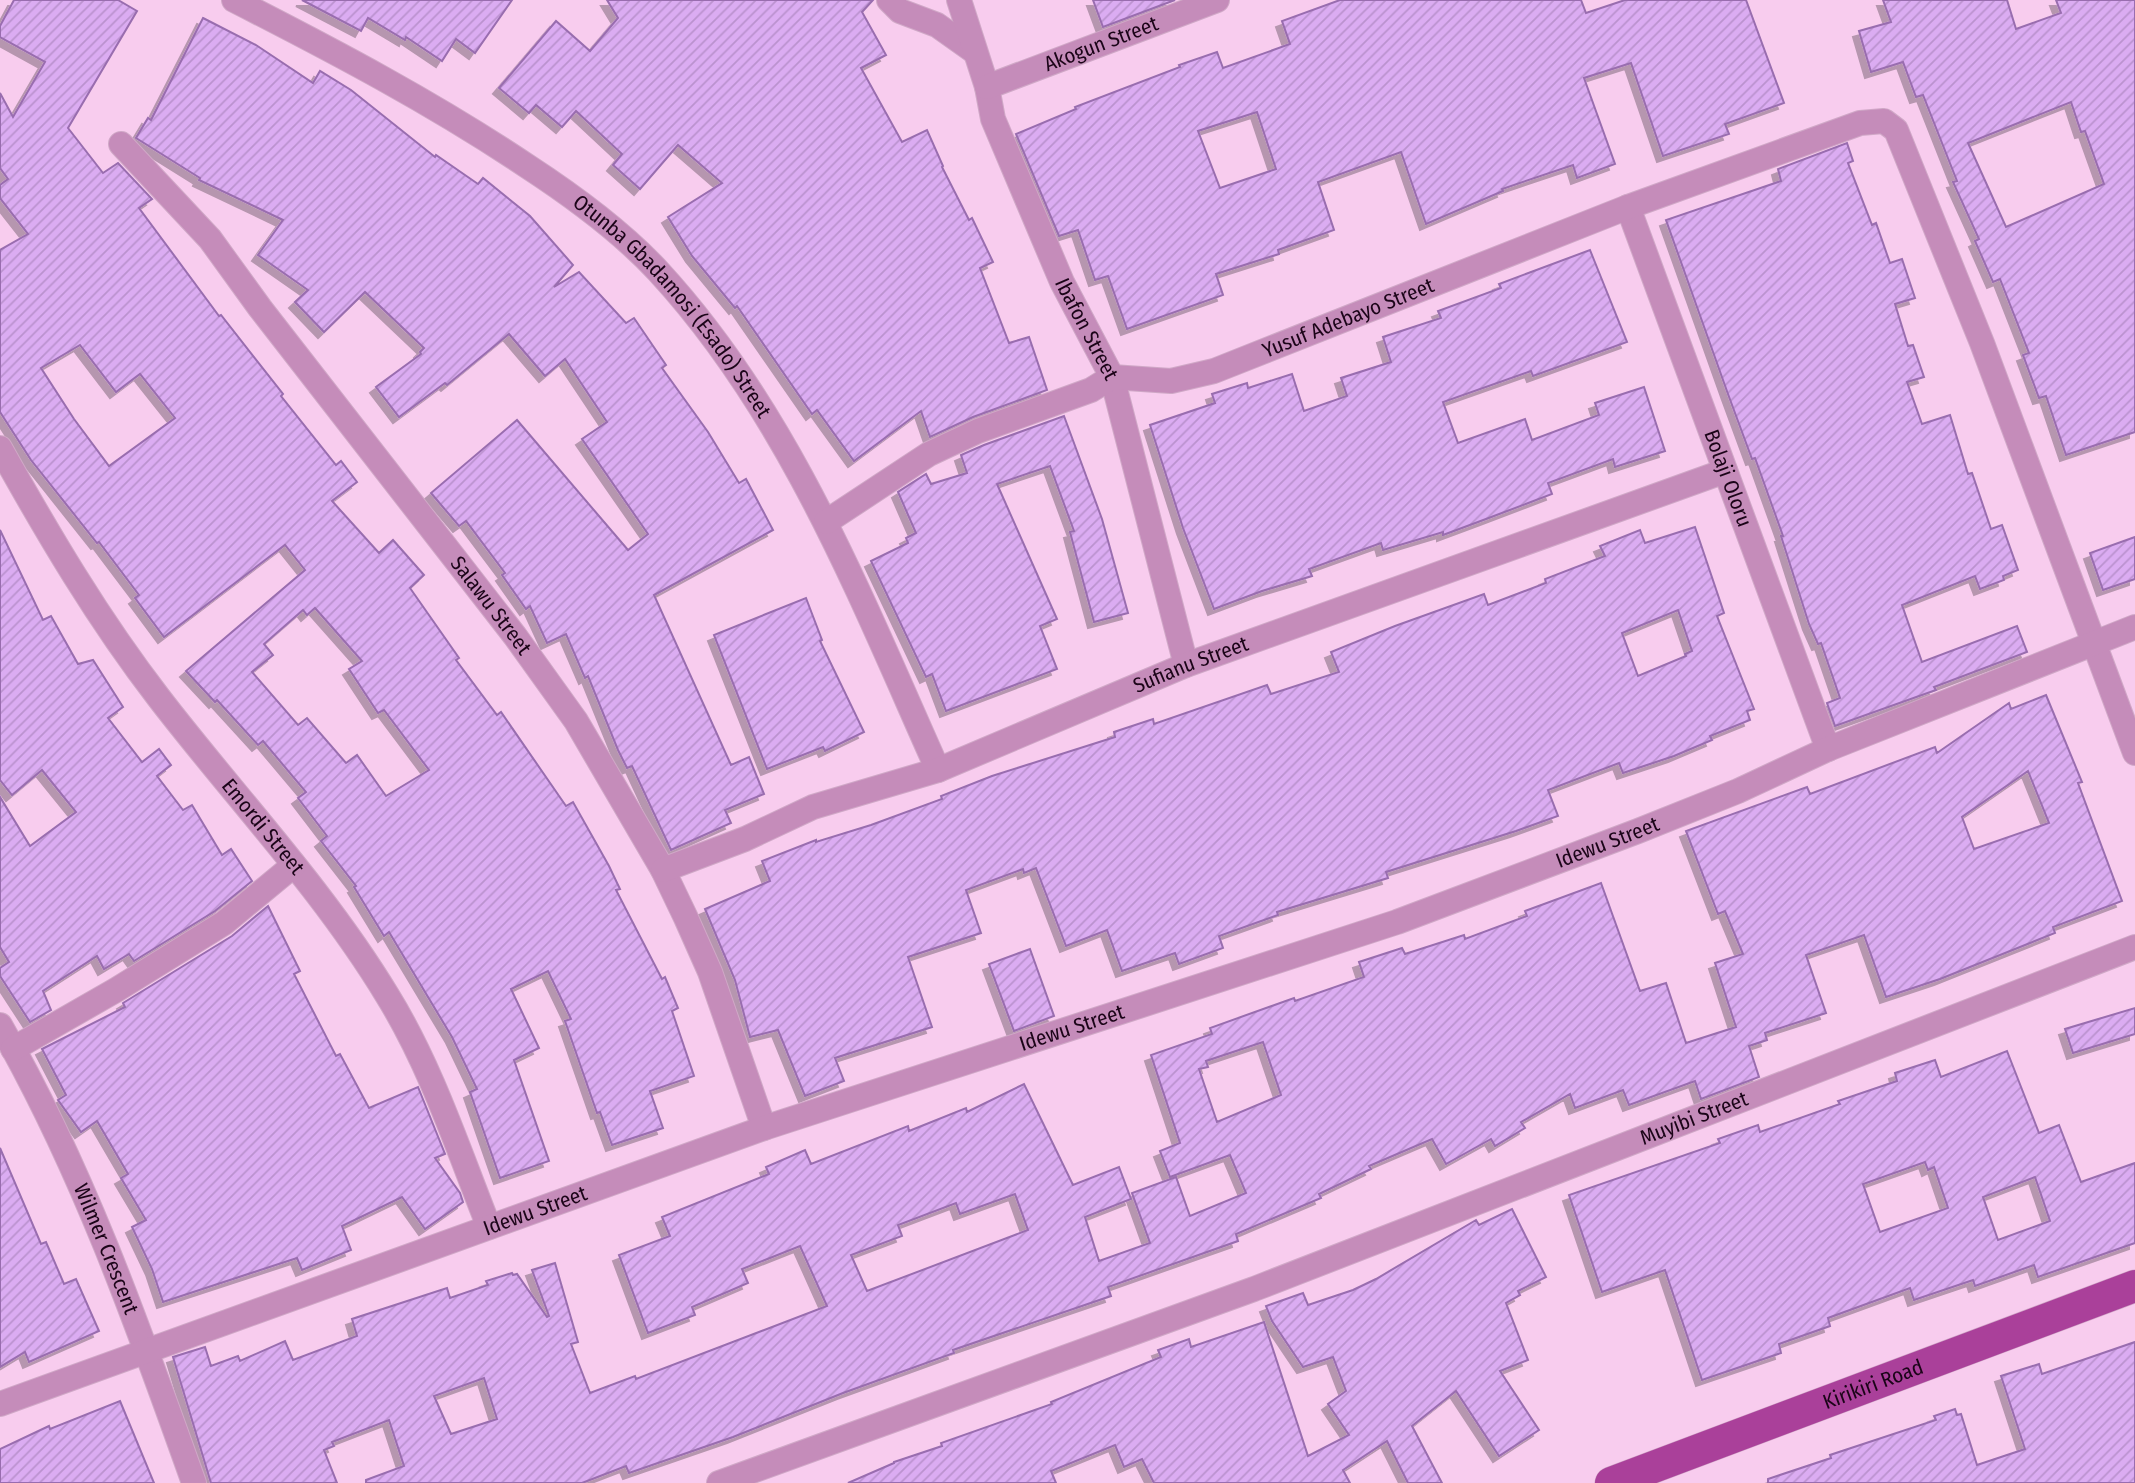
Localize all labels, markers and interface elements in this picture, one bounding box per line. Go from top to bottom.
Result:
street label: Akogun Street [1040,10,1162,77]
street label: Otunba Gbadamosi (Esado) Street [568,189,777,423]
street label: Yusuf Adebayo Street [1259,272,1438,364]
street label: Ibafon Street [1049,274,1124,385]
street label: Bolaji Oloru [1698,426,1758,530]
street label: Salawu Street [445,551,537,660]
street label: Sufianu Street [1129,631,1252,699]
street label: Emordi Street [216,773,310,880]
street label: Idewu Street [1552,811,1663,874]
street label: Idewu Street [1016,999,1128,1057]
street label: Muyibi Street [1636,1085,1752,1151]
street label: Wilmer Crescent [68,1180,144,1318]
street label: Idewu Street [480,1180,591,1241]
street label: Kirikiri Road [1819,1354,1927,1415]

